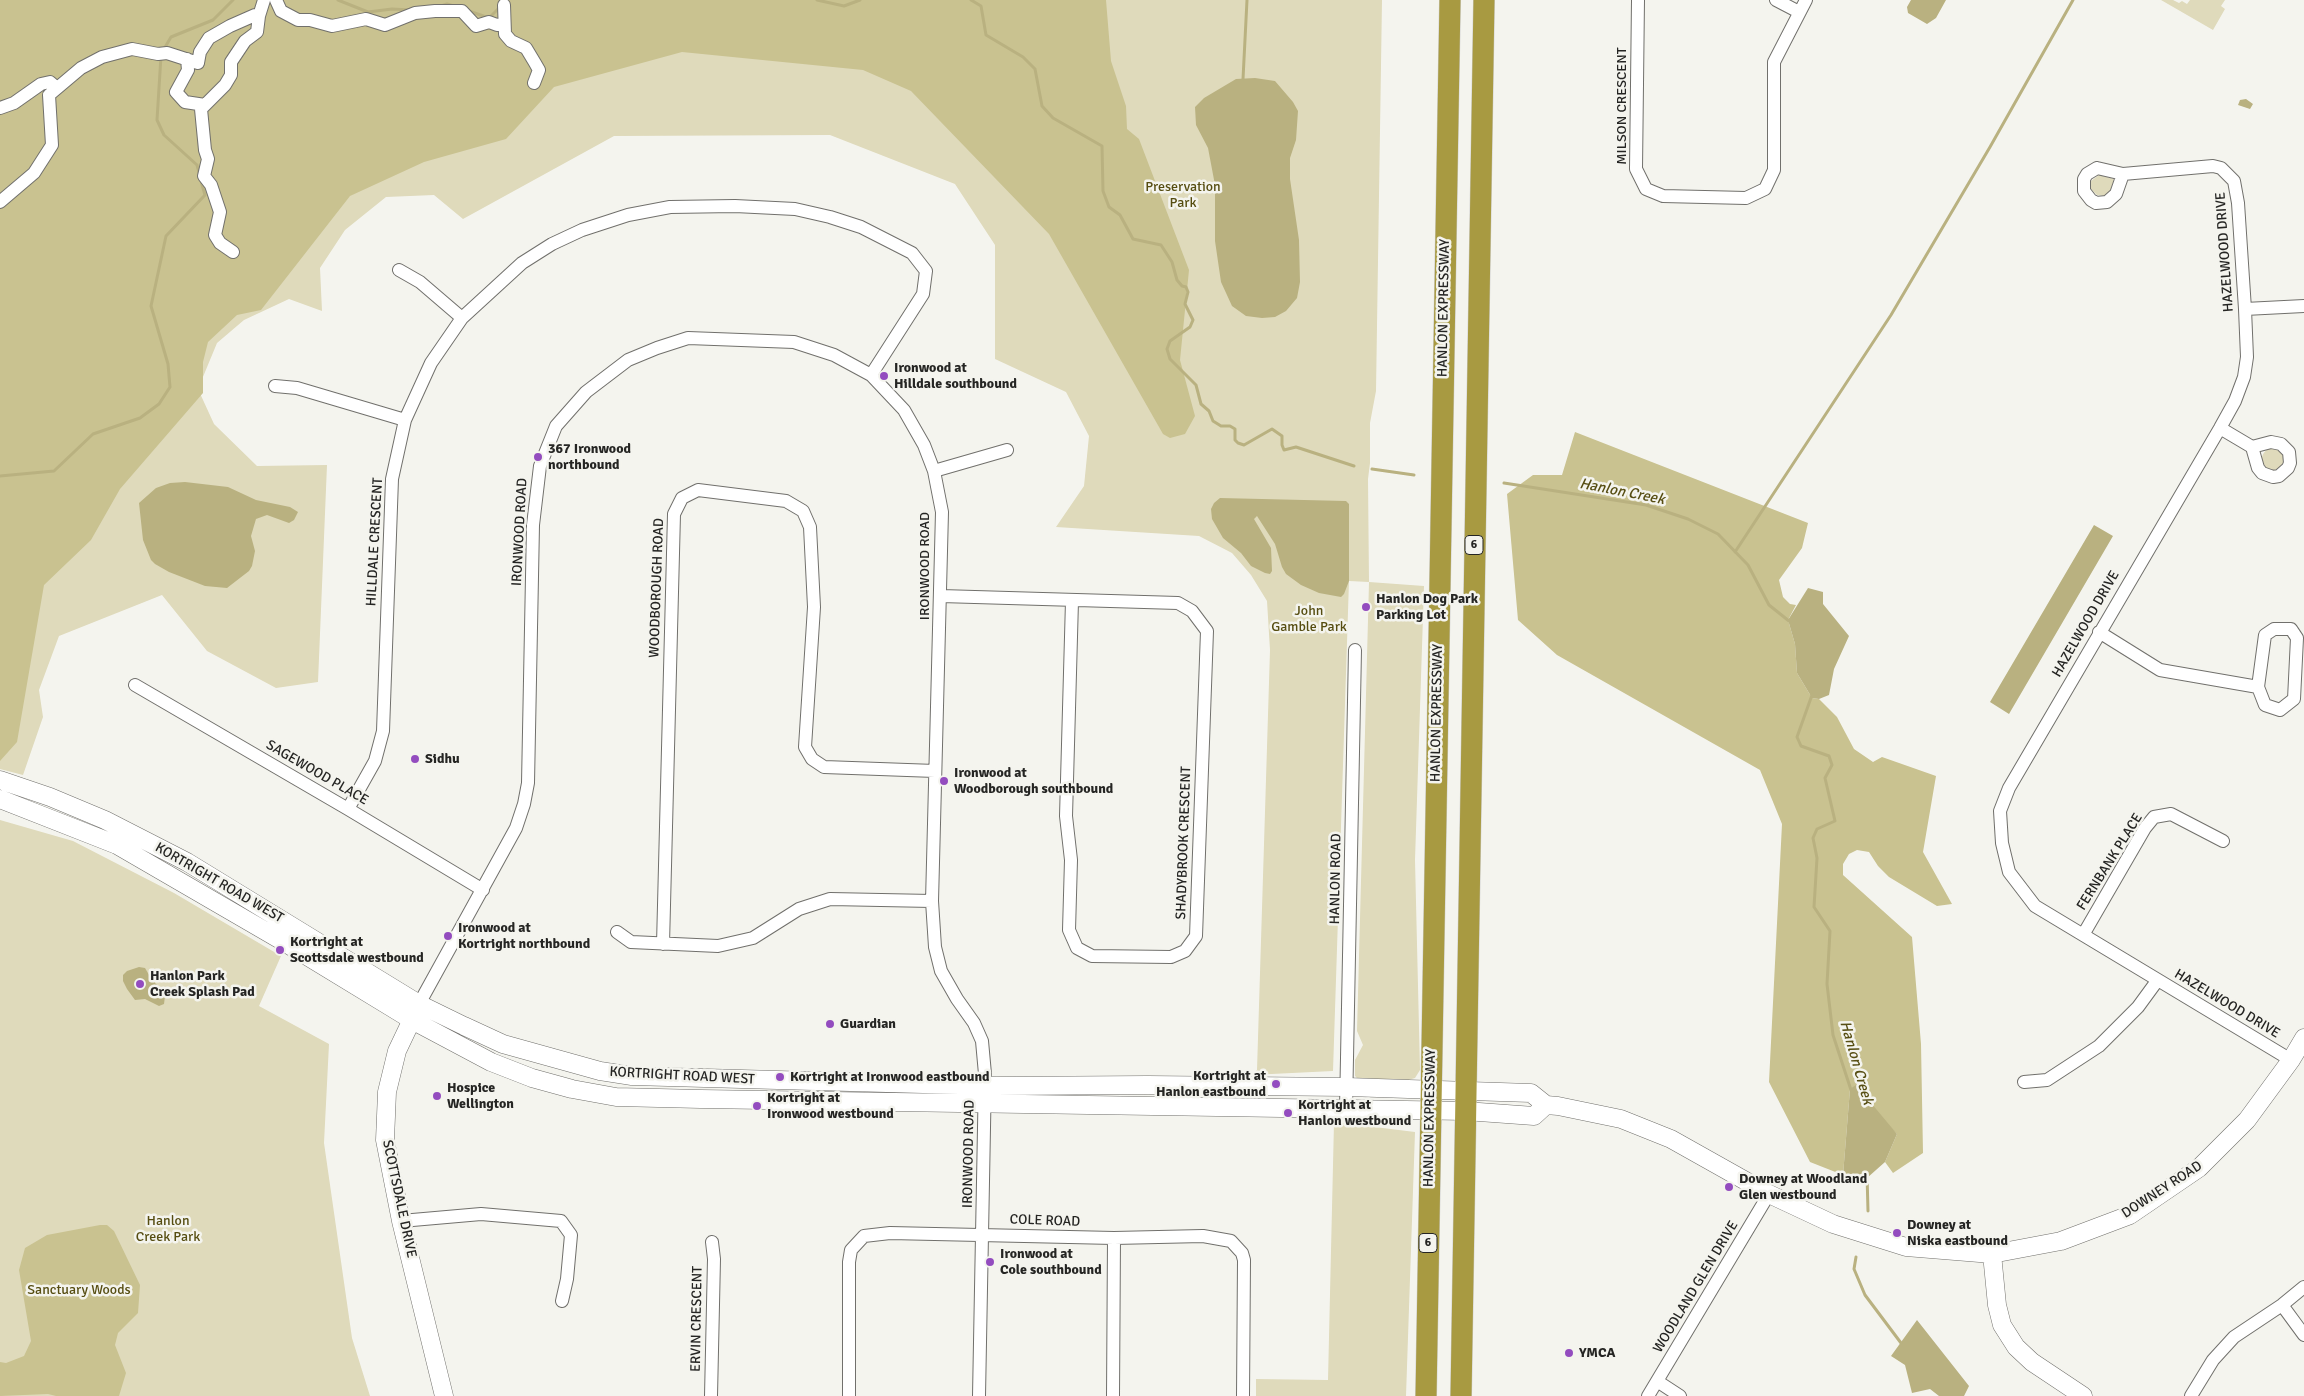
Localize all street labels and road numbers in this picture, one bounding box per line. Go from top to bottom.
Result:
street label: MILSON CRESCENT [1614,47,1630,165]
street label: HAZELWOOD DRIVE [2212,191,2238,313]
street label: HANLON EXPRESSWAY [1434,239,1454,377]
street label: HILLDALE CRESCENT [363,477,387,607]
street label: IRONWOOD ROAD [509,478,531,586]
street label: IRONWOOD ROAD [917,512,933,620]
street label: WOODBOROUGH ROAD [646,518,668,658]
road number: 6 [1465,536,1483,554]
street label: HAZELWOOD DRIVE [2049,568,2123,680]
street label: HANLON EXPRESSWAY [1427,644,1447,782]
street label: SAGEWOOD PLACE [263,737,371,809]
street label: SHADYBROOK CRESCENT [1173,766,1195,920]
street label: FERNBANK PLACE [2073,810,2147,914]
street label: HANLON ROAD [1327,833,1345,925]
street label: KORTRIGHT ROAD WEST [152,839,286,927]
street label: HAZELWOOD DRIVE [2171,966,2283,1042]
street label: HANLON EXPRESSWAY [1420,1049,1440,1187]
street label: KORTRIGHT ROAD WEST [609,1064,755,1088]
street label: IRONWOOD ROAD [960,1100,978,1208]
street label: SCOTTSDALE DRIVE [378,1139,420,1259]
street label: DOWNEY ROAD [2119,1158,2205,1222]
street label: COLE ROAD [1009,1211,1081,1231]
street label: WOODLAND GLEN DRIVE [1650,1218,1742,1356]
road number: 6 [1419,1234,1437,1252]
street label: ERVIN CRESCENT [688,1266,706,1372]

